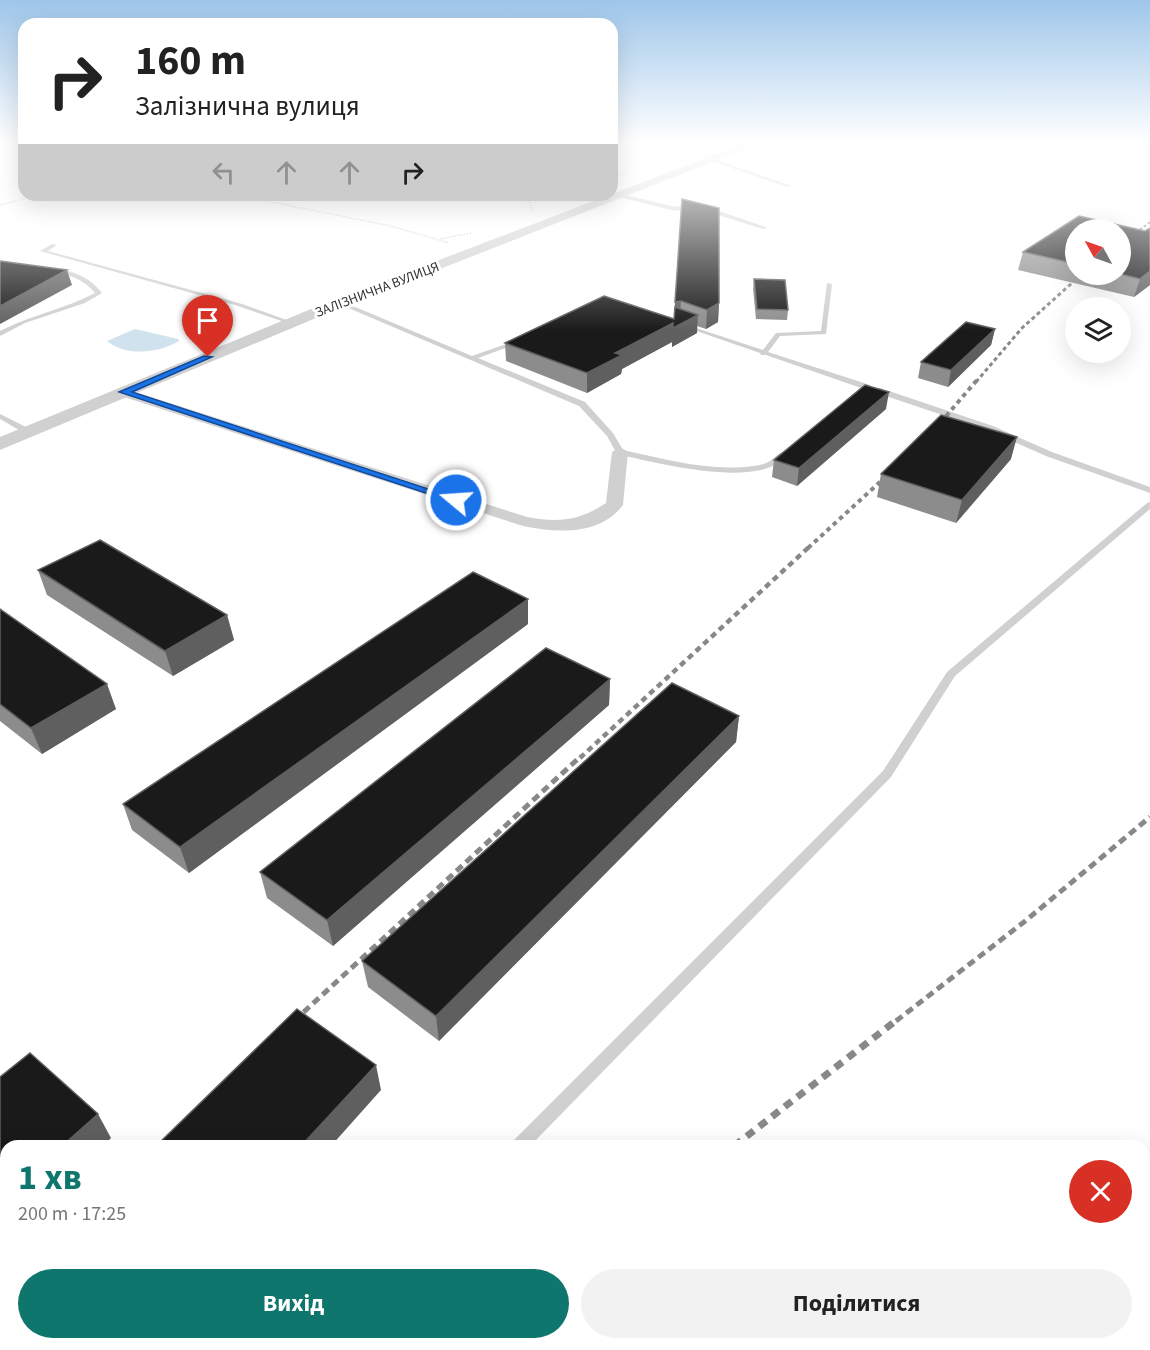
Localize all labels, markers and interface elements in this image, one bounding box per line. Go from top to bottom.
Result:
text: 160 m [135,31,246,91]
icon: right [36,42,114,120]
text: Залізнична вулиця [135,87,360,126]
icon: left [207,156,240,189]
icon: ahead [270,156,303,189]
icon: ahead [333,156,366,189]
icon: right [396,156,429,189]
north arrow [1065,219,1131,285]
map controls [1065,219,1131,363]
street label: ЗАЛІЗНИЧНА ВУЛИЦЯ [312,257,442,323]
pin [182,295,233,357]
button: layers [1065,297,1131,363]
icon: arrive [191,304,224,337]
position arrow [424,468,488,532]
text: 1 хв [18,1152,82,1203]
button: close [1069,1160,1132,1223]
text: 200 m · 17:25 [18,1200,126,1228]
button: Вихід [18,1269,569,1338]
button: Поділитися [581,1269,1132,1338]

